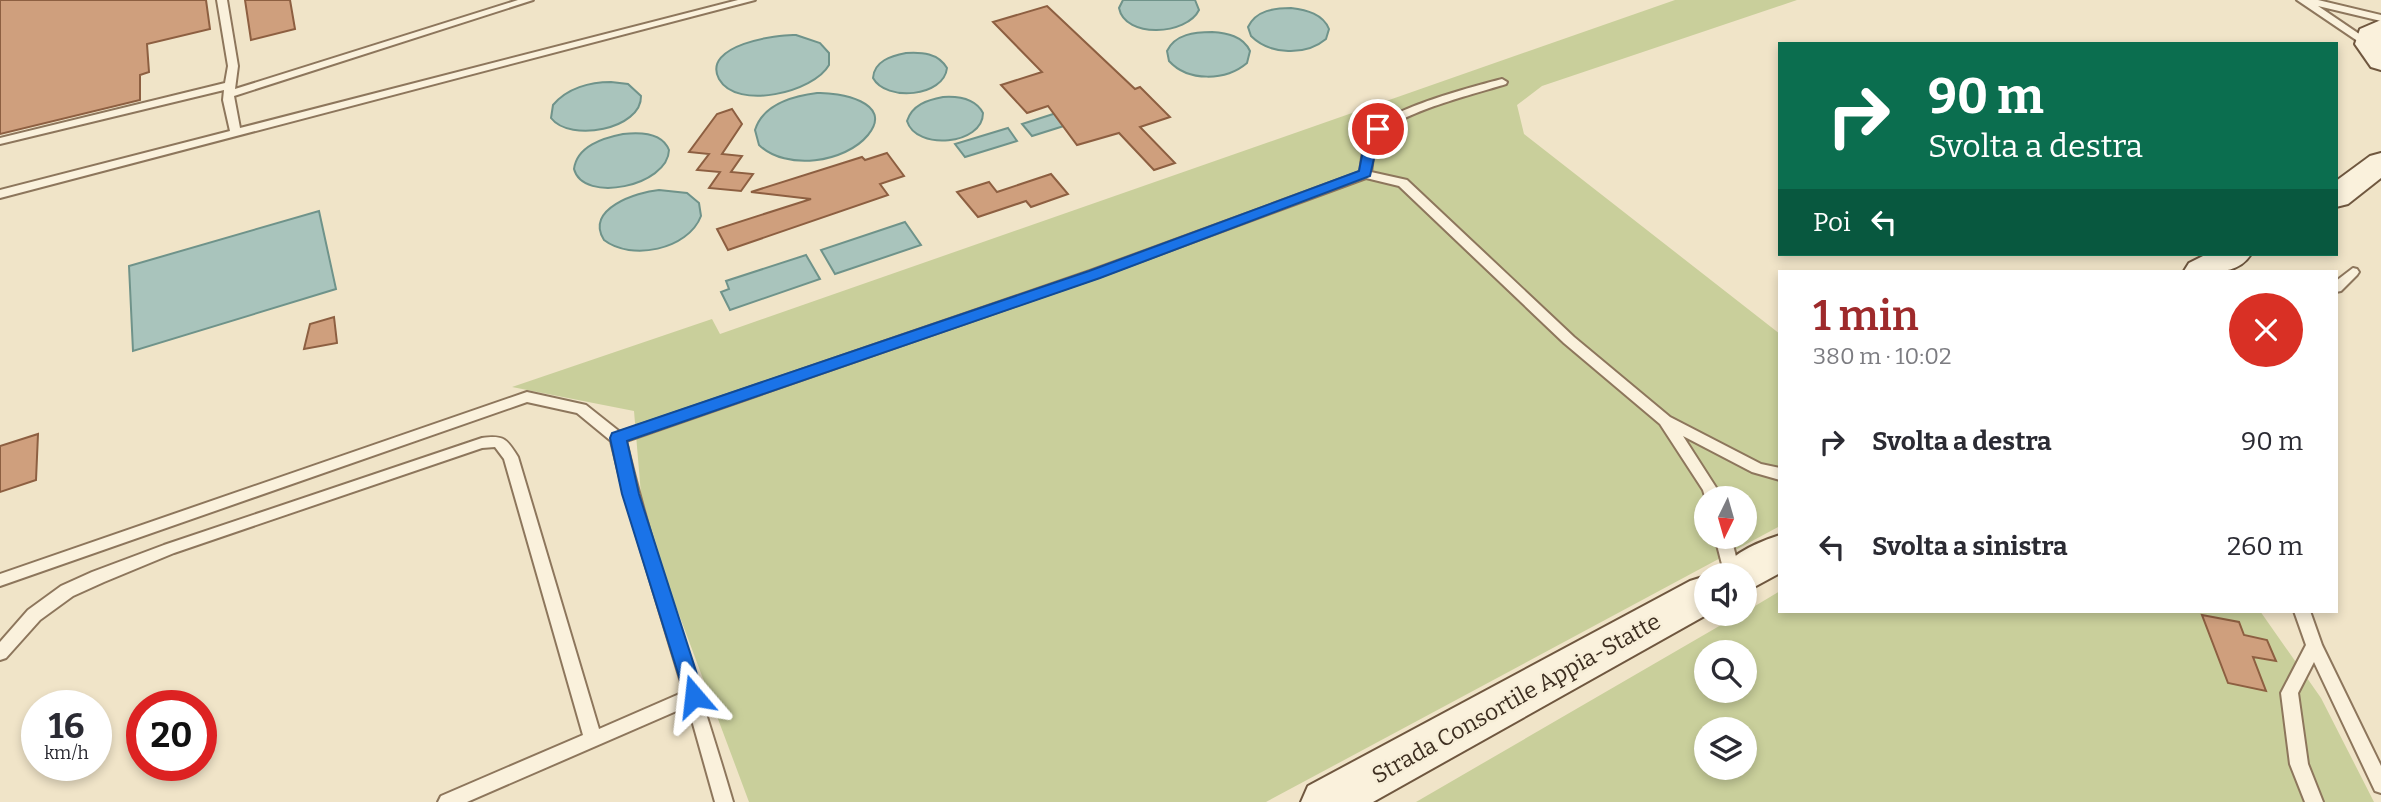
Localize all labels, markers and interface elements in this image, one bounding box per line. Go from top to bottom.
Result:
text: 90 m [1928,67,2044,126]
icon: right [1813,70,1904,161]
pin [1348,99,1408,159]
icon: arrive [1359,110,1397,148]
text: Svolta a destra [1928,127,2143,165]
icon: left [1865,203,1903,241]
text: Poi [1813,207,1851,238]
text: 1 min [1813,291,1919,341]
button: close [2229,293,2303,367]
text: 380 m · 10:02 [1813,342,1951,370]
icon: right [1813,423,1851,461]
text: Svolta a destra [1872,426,2051,457]
text: 90 m [2241,426,2303,457]
north arrow [1694,486,1757,550]
map controls [1694,486,1757,780]
icon: left [1813,528,1851,566]
text: Svolta a sinistra [1872,531,2068,562]
text: 260 m [2227,531,2303,562]
button: sound [1694,563,1757,626]
street label: Strada Consortile Appia-Statte [1367,607,1665,789]
button: search [1694,640,1757,703]
position arrow [657,659,731,733]
speed limit sign: 20 [126,690,217,781]
text: 16 [49,705,84,747]
button: layers [1694,717,1757,780]
text: km/h [44,742,89,764]

